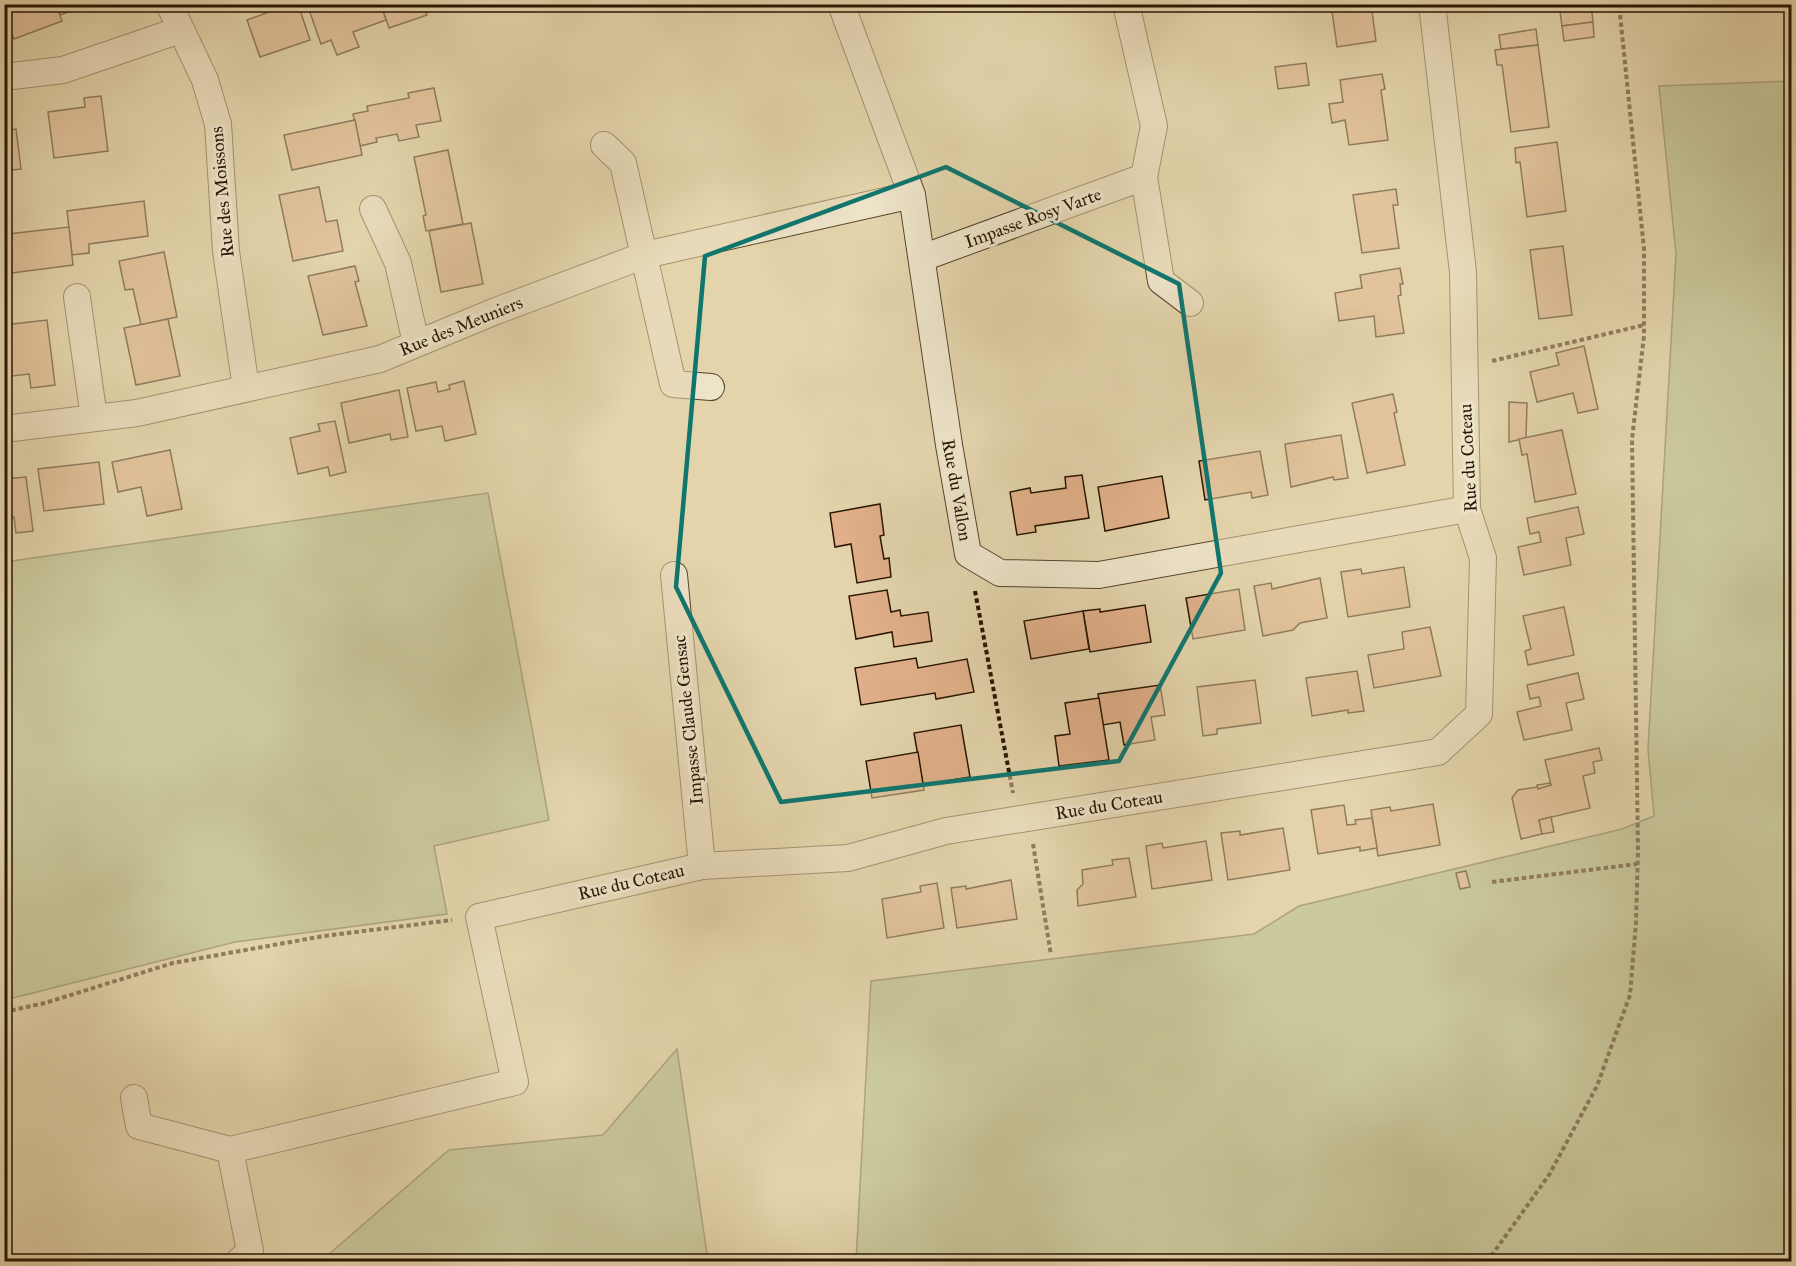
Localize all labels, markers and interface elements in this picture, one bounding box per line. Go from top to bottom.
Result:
street label: Rue des Moissons [205,125,239,259]
street label: Impasse Rosy Varte [962,183,1104,253]
street label: Rue des Meuniers [396,291,526,361]
street label: Rue du Coteau [1454,403,1482,513]
street label: Rue du Vallon [937,437,977,543]
street label: Impasse Claude Gensac [668,633,708,806]
street label: Rue du Coteau [1054,786,1165,824]
street label: Rue du Coteau [576,859,687,905]

